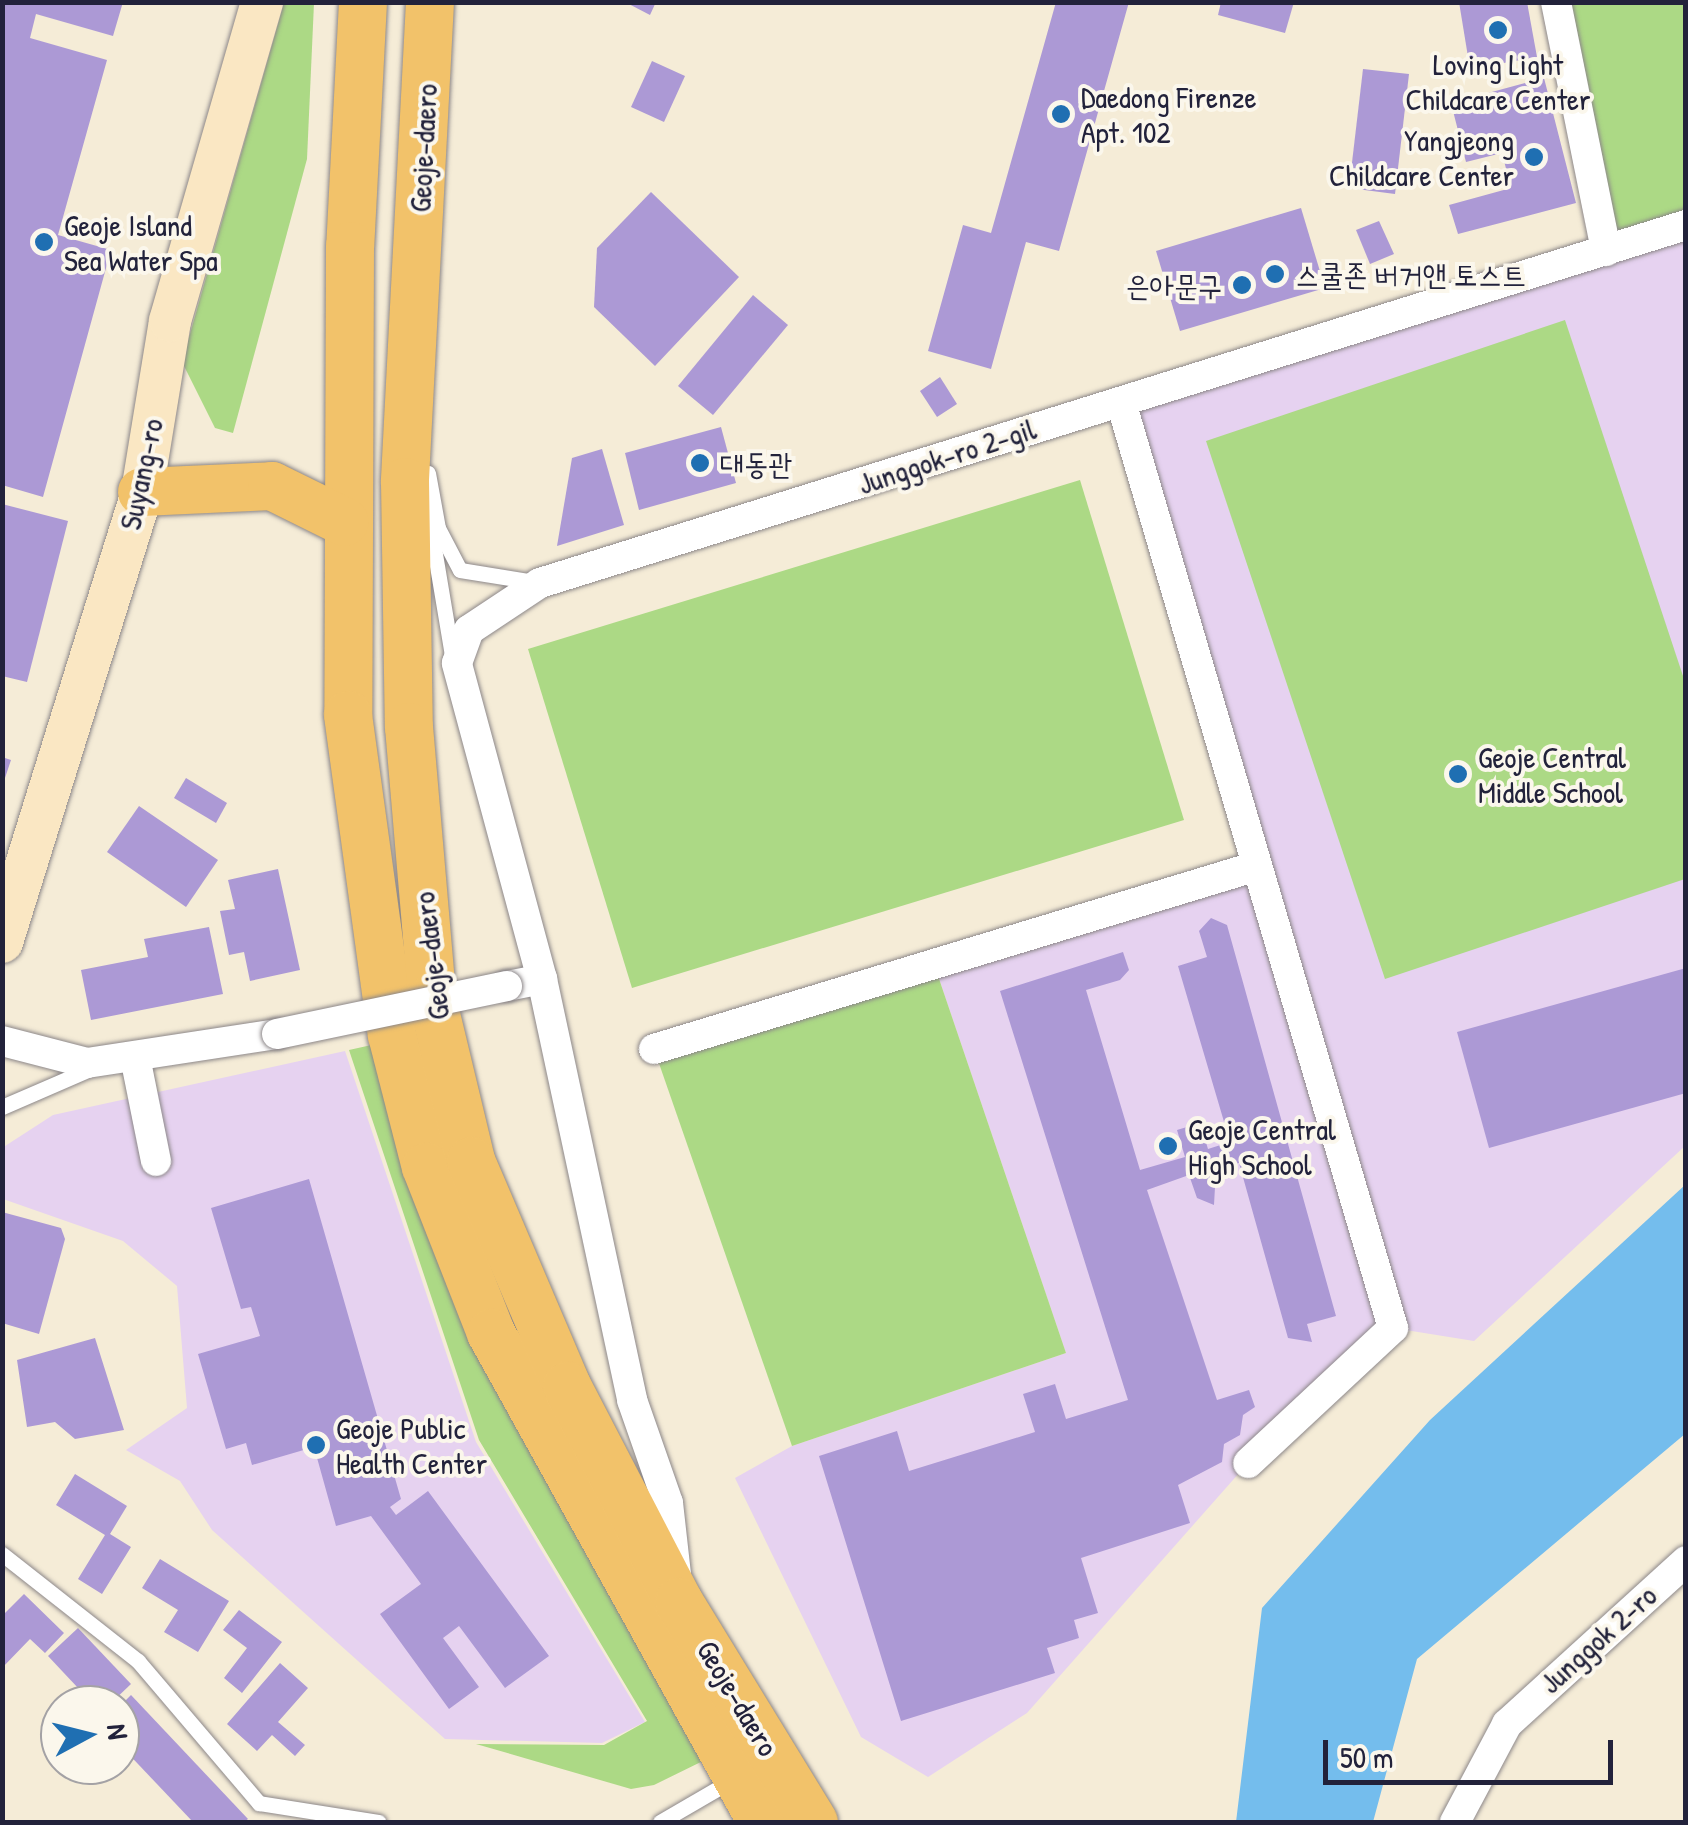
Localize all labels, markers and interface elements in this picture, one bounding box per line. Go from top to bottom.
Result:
marker: Loving Light Childcare Center [1487,19,1509,41]
place label: Loving Light Childcare Center [1406,46,1590,116]
place label: Daedong Firenze Apt. 102 [1081,79,1256,150]
street label: Geoje-daero [402,83,444,213]
marker: Daedong Firenze Apt. 102 [1050,103,1072,125]
place label: Yangjeong Childcare Center [1329,122,1514,192]
marker: Yangjeong Childcare Center [1523,146,1545,168]
place label: Geoje Island Sea Water Spa [64,207,218,278]
marker: Geoje Island Sea Water Spa [33,231,55,253]
place label: 스쿨존 버거앤 토스트 [1295,256,1526,292]
marker: 스쿨존 버거앤 토스트 [1264,263,1286,285]
place label: 은아문구 [1125,267,1222,303]
marker: 은아문구 [1231,274,1253,296]
street label: Junggok-ro 2-gil [854,410,1040,502]
street label: Suyang-ro [112,415,170,533]
place label: 대동관 [720,445,792,481]
marker: 대동관 [689,452,711,474]
place label: Geoje Central Middle School [1478,739,1626,810]
marker: Geoje Central Middle School [1447,763,1469,785]
street label: Geoje-daero [405,890,457,1022]
place label: Geoje Central High School [1188,1111,1336,1182]
marker: Geoje Central High School [1157,1135,1179,1157]
place label: Geoje Public Health Center [336,1410,487,1480]
marker: Geoje Public Health Center [305,1434,327,1456]
street label: Junggok 2-ro [1532,1577,1664,1701]
street label: Geoje-daero [689,1634,787,1762]
north arrow [40,1685,140,1785]
scale bar [1328,1720,1618,1782]
text: N [98,1722,138,1741]
text: 50 m [1340,1737,1393,1777]

